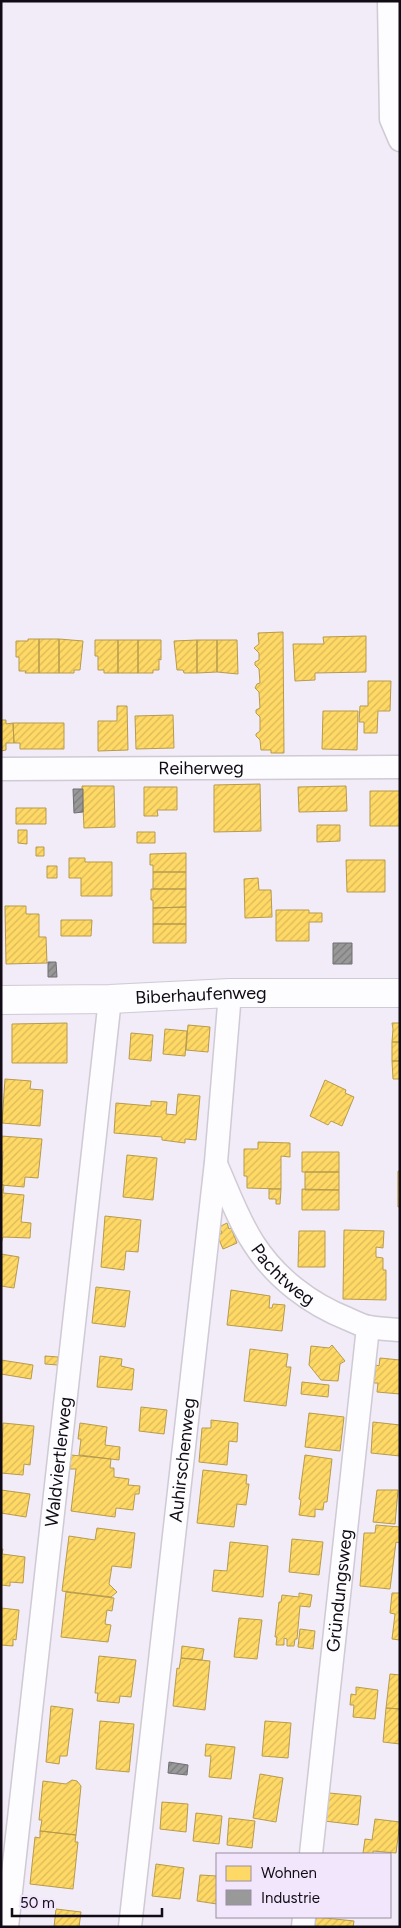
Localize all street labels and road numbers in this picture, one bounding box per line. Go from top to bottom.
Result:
street label: Reiherweg [158,757,244,779]
street label: Biberhaufenweg [135,982,267,1009]
street label: Pachtweg [246,1239,319,1310]
street label: Waldviertlerweg [40,1396,77,1528]
street label: Auhirschenweg [165,1397,200,1523]
street label: Gründungsweg [322,1528,357,1653]

